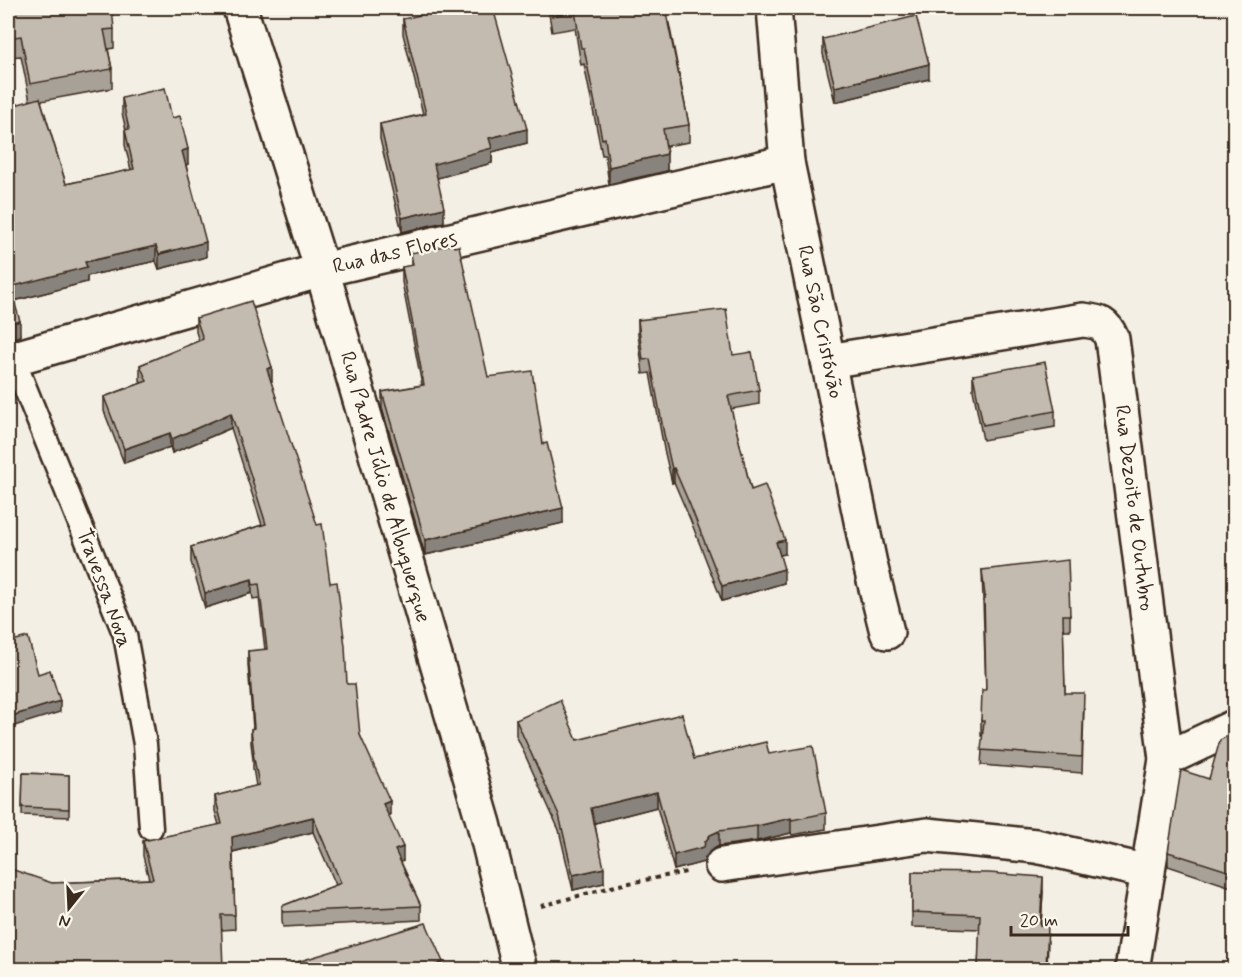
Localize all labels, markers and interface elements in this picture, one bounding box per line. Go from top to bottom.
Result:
street label: Rua das Flores [330,225,460,281]
street label: Rua São Cristóvão [790,243,850,401]
street label: Rua Padre Júlio de Albuquerque [333,348,437,626]
street label: Rua Dezoito de Outubro [1107,403,1161,613]
street label: Travessa Nova [70,525,138,651]
north arrow [39,878,99,938]
scale bar [1011,899,1128,937]
text: N [57,909,73,932]
text: 20 m [1020,909,1058,933]

